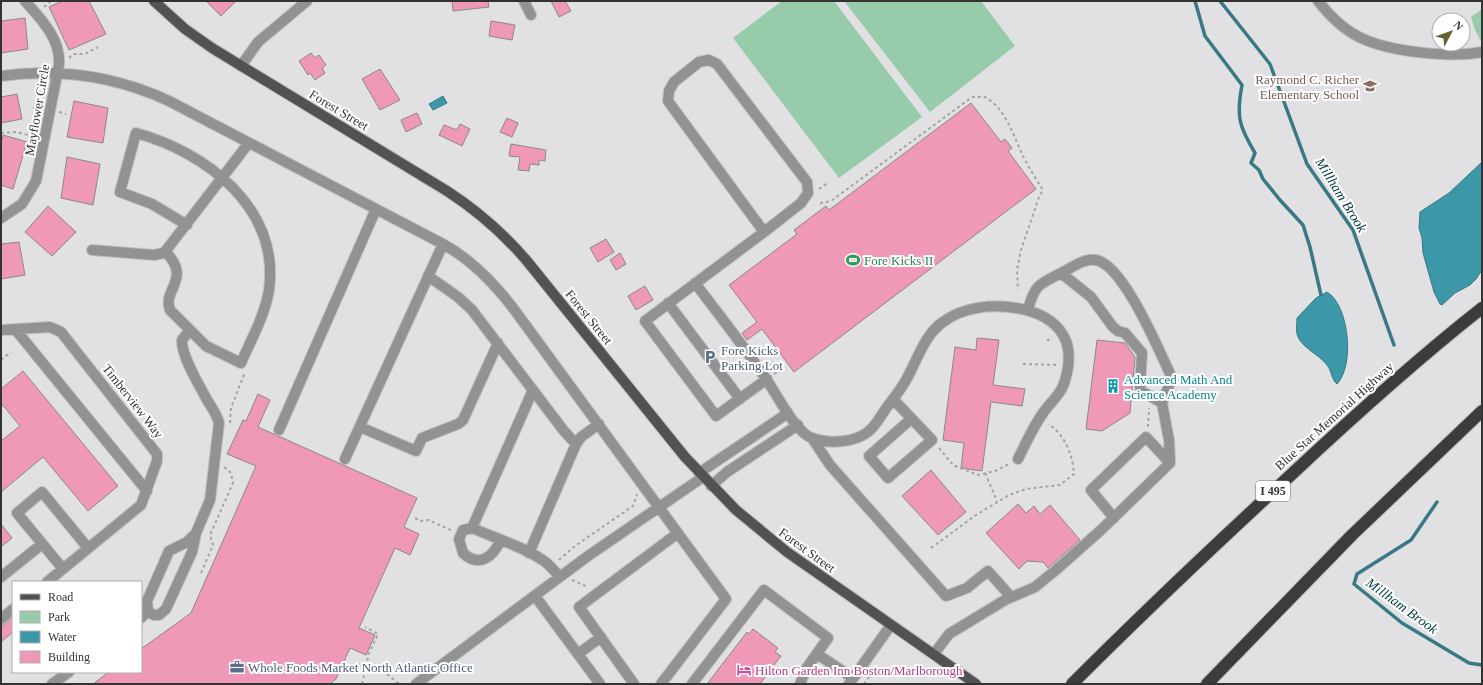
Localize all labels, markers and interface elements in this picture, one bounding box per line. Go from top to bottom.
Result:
north arrow [1431,12,1471,52]
text: N [1451,19,1466,32]
street label: Mayflower Circle [22,63,52,157]
place label: Raymond C. Richer Elementary School [1255,72,1360,102]
school or university icon: Raymond C. Richer Elementary School [1362,78,1378,94]
street label: Forest Street [307,87,372,134]
water label: Millham Brook [1312,154,1370,236]
sports icon: Fore Kicks II [845,252,861,268]
place label: Fore Kicks II [864,253,933,268]
street label: Forest Street [562,287,616,348]
place label: Fore Kicks Parking Lot [721,343,783,373]
parking icon: Fore Kicks Parking Lot [702,349,718,365]
street label: Blue Star Memorial Highway [1272,359,1397,473]
street label: Timberview Way [100,361,167,441]
place label: Advanced Math And Science Academy [1124,372,1233,402]
building icon: Advanced Math And Science Academy [1105,378,1121,394]
road number: I 495 [1256,481,1290,501]
street label: Forest Street [776,525,838,576]
water label: Millham Brook [1363,574,1441,637]
legend [12,581,142,673]
text: Road [48,590,73,604]
text: Park [48,610,70,624]
text: Water [48,630,76,644]
text: Building [48,650,90,664]
office icon: Whole Foods Market North Atlantic Office [229,659,245,675]
place label: Whole Foods Market North Atlantic Office [248,660,473,675]
hotel icon: Hilton Garden Inn Boston/Marlborough [736,662,752,678]
place label: Hilton Garden Inn Boston/Marlborough [755,663,963,678]

